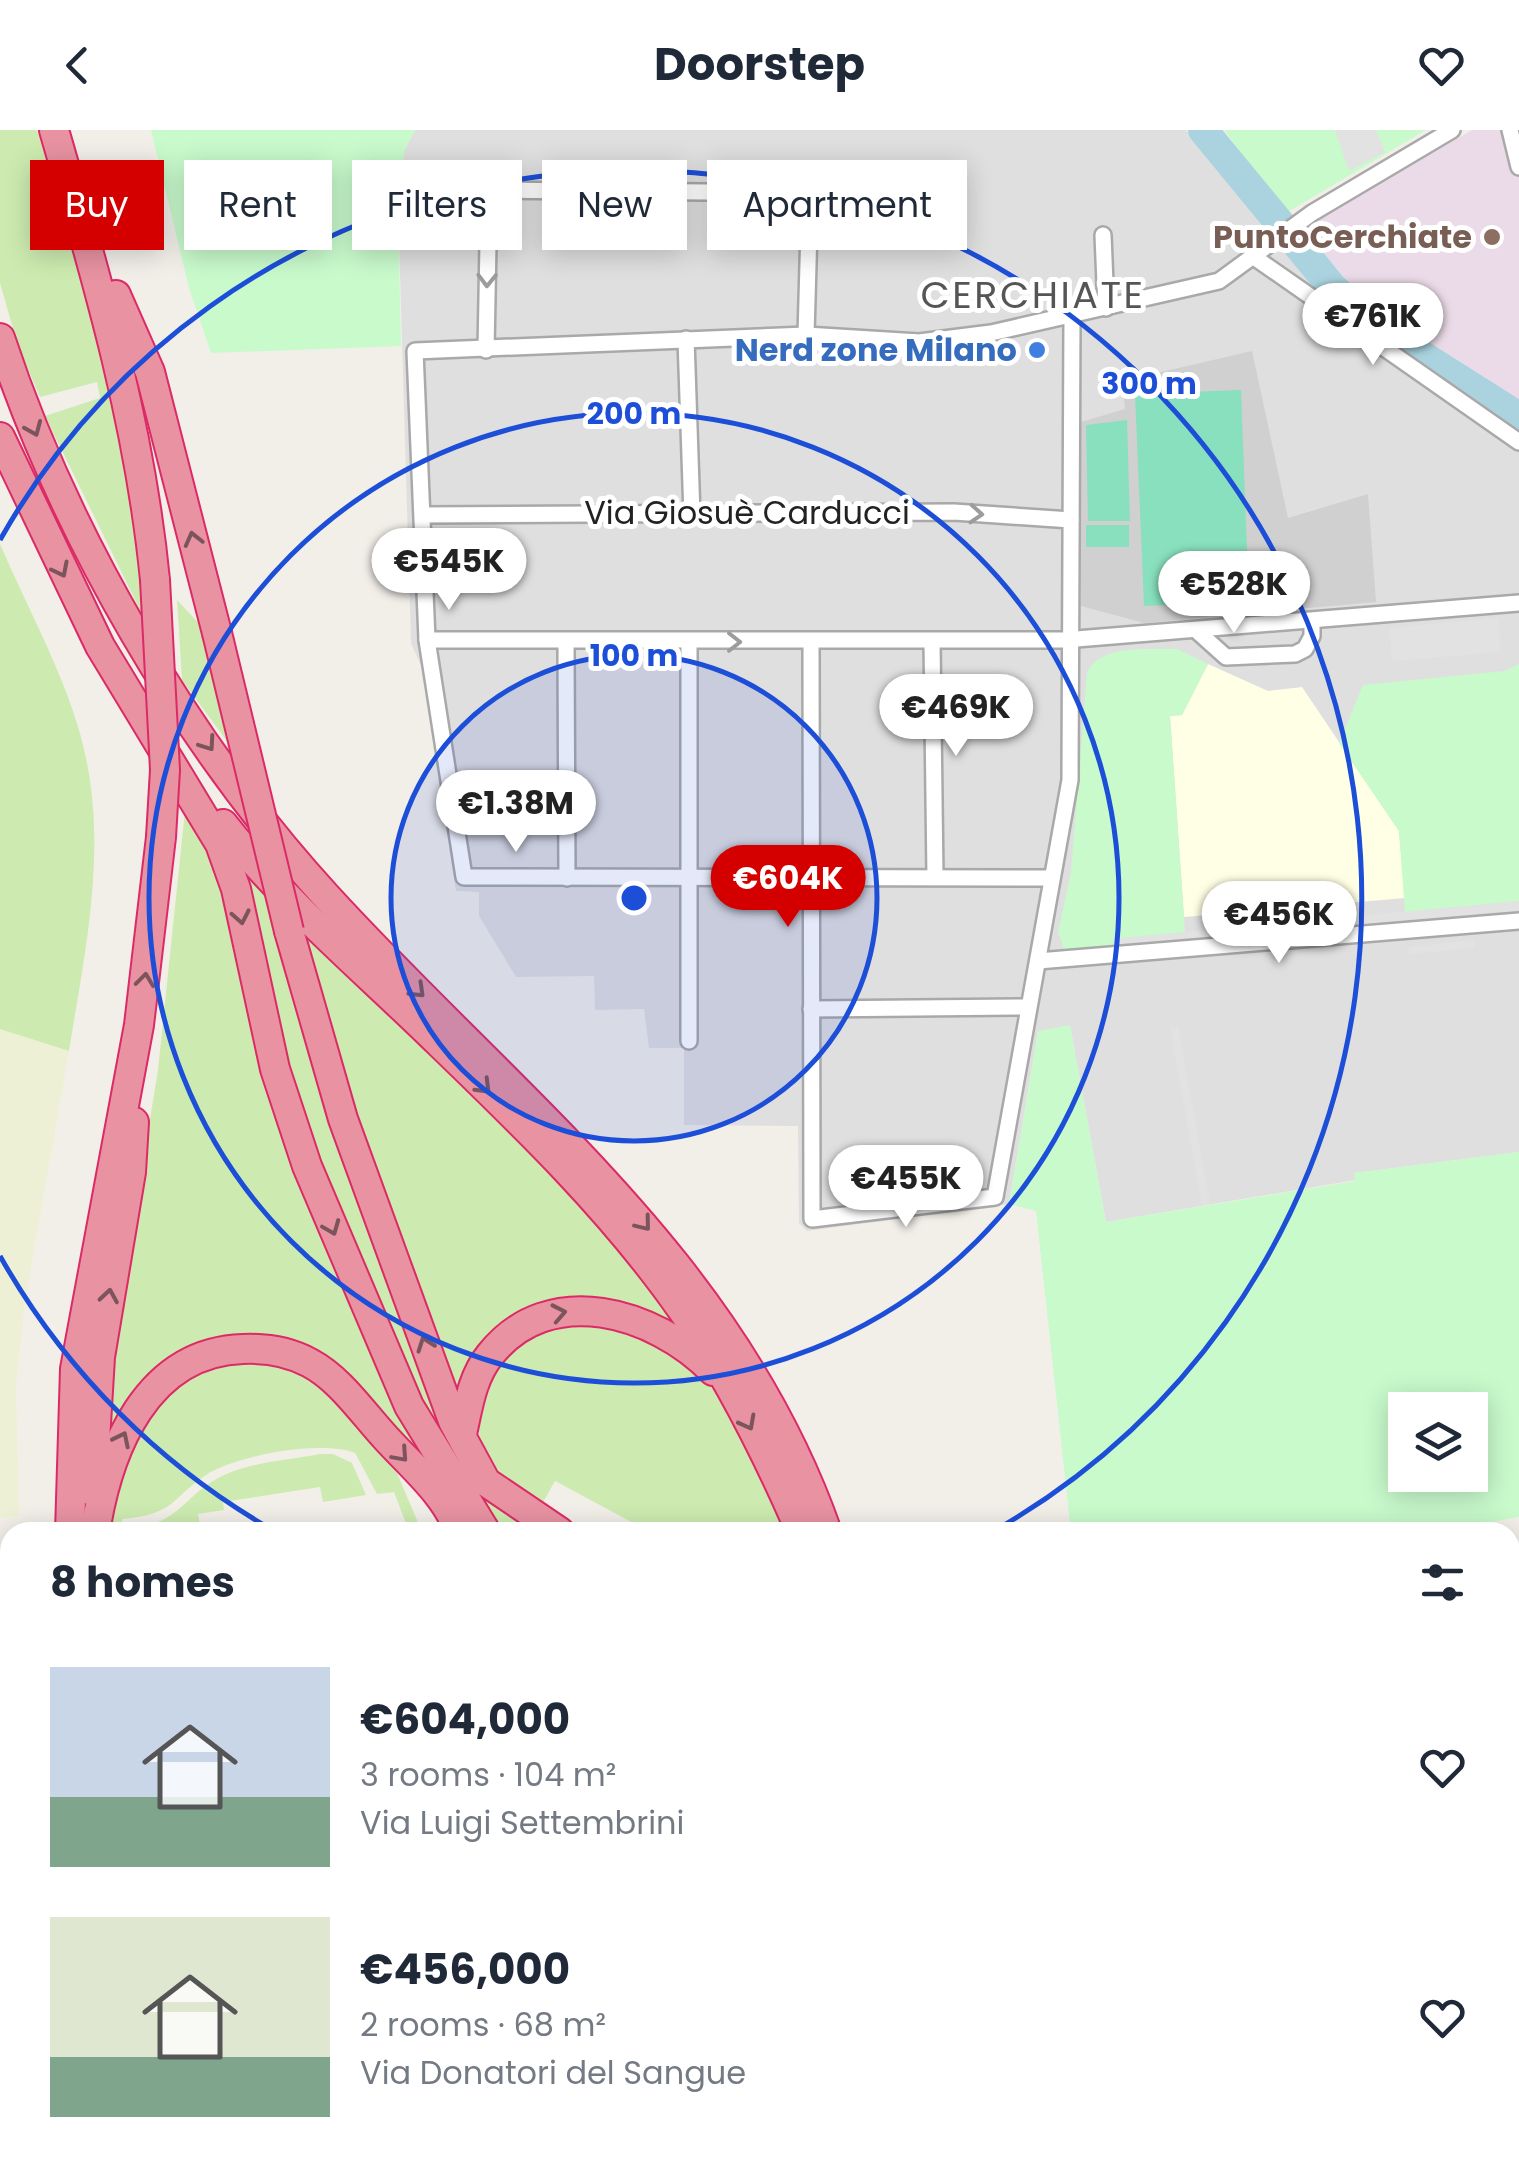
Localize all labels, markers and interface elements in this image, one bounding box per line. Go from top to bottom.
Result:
text: Doorstep [654,33,865,96]
icon: back [50,38,105,93]
icon: heart [1414,38,1469,93]
chip: Buy [30,160,164,250]
chip: Rent [184,160,332,250]
chip: Filters [352,160,522,250]
chip: New [542,160,687,250]
chip: Apartment [707,160,967,250]
place label: PuntoCerchiate [1213,214,1472,259]
marker: PuntoCerchiate [1481,226,1503,248]
district label: CERCHIATE [920,268,1146,321]
one-way arrow [476,274,498,289]
pin: €761K [1303,283,1443,368]
text: €761K [1324,293,1422,338]
place label: Nerd zone Milano [735,327,1017,372]
marker: Nerd zone Milano [1026,339,1048,361]
text: 300 m [1101,362,1197,405]
text: 200 m [587,392,681,435]
one-way arrow [22,419,42,437]
street label: Via Giosuè Carducci [584,490,910,535]
one-way arrow [968,502,984,524]
pin: €545K [379,528,519,613]
one-way arrow [183,531,204,548]
text: €545K [393,538,505,583]
pin: €528K [1164,551,1304,636]
one-way arrow [49,560,68,578]
text: €528K [1180,561,1288,606]
one-way arrow [728,631,743,653]
text: 100 m [590,634,678,677]
pin: €469K [886,674,1026,759]
text: €469K [901,684,1011,729]
one-way arrow [196,733,213,751]
pin: €1.38M [435,770,597,855]
text: €1.38M [458,780,574,825]
pin: €604K [718,845,858,930]
text: €604K [733,855,843,900]
centre of rings [616,880,652,916]
pin: €456K [1209,881,1349,966]
text: €456K [1224,891,1334,936]
one-way arrow [230,908,251,925]
one-way arrow [134,972,155,988]
one-way arrow [406,980,424,998]
one-way arrow [472,1075,490,1093]
pin: €455K [836,1145,976,1230]
text: €455K [850,1155,962,1200]
one-way arrow [632,1212,650,1230]
one-way arrow [321,1218,341,1235]
one-way arrow [97,1288,118,1304]
one-way arrow [551,1303,567,1324]
one-way arrow [416,1336,437,1353]
map controls [1388,1392,1488,1492]
button: layers [1388,1392,1488,1492]
one-way arrow [735,1413,755,1431]
one-way arrow [110,1432,129,1450]
one-way arrow [390,1443,408,1462]
text: 8 homes [50,1553,235,1612]
icon: filters [1415,1555,1470,1610]
text: €604,000 [360,1690,570,1749]
icon: home [130,1707,250,1827]
icon: heart [1415,1740,1470,1795]
text: 3 rooms · 104 m² [360,1752,616,1797]
text: Via Luigi Settembrini [360,1800,684,1845]
text: €456,000 [360,1940,570,1999]
icon: home [130,1957,250,2077]
icon: heart [1415,1990,1470,2045]
text: 2 rooms · 68 m² [360,2002,606,2047]
text: Via Donatori del Sangue [360,2050,746,2095]

